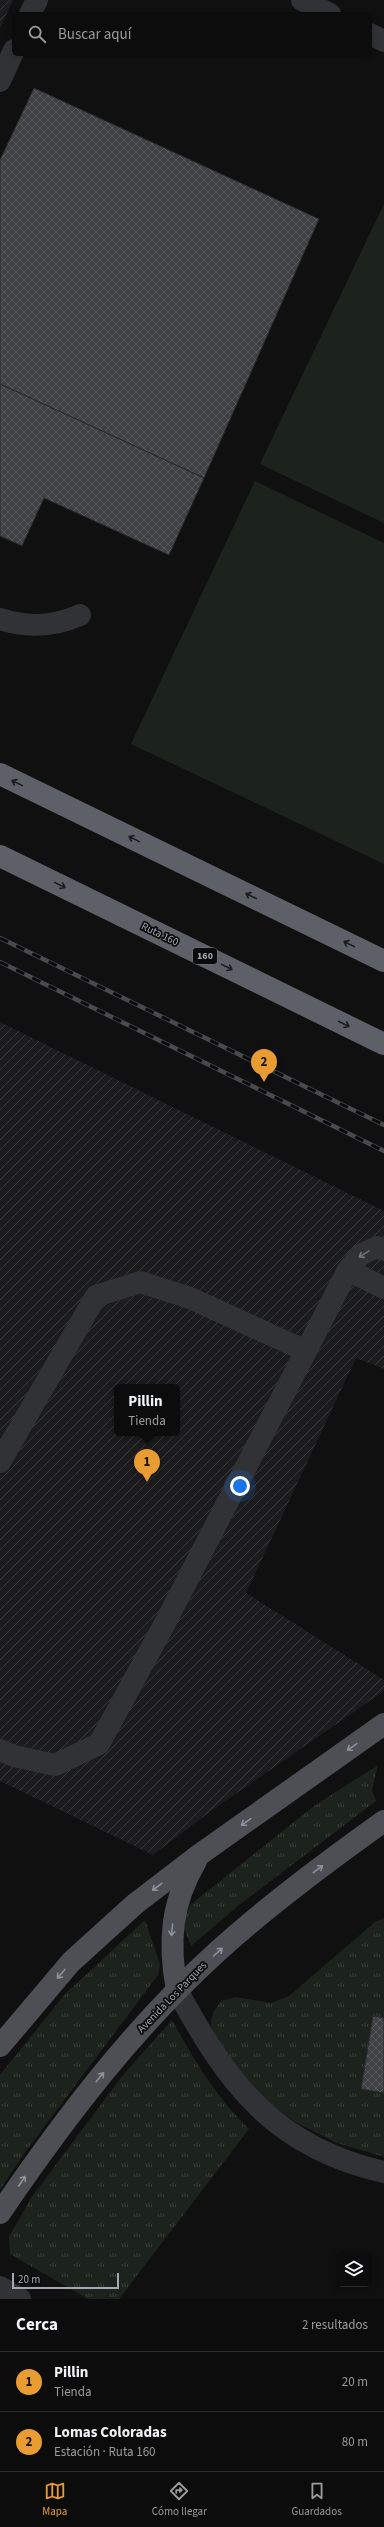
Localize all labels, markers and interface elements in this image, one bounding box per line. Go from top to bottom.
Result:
search box [12,12,372,56]
icon: search [26,23,48,45]
text: Buscar aquí [58,24,131,45]
one-way arrow [12,779,24,786]
one-way arrow [129,835,141,843]
one-way arrow [54,882,66,889]
one-way arrow [246,892,258,899]
street label: Ruta 160 [139,919,181,949]
one-way arrow [343,940,355,947]
road number: 160 [193,948,217,964]
one-way arrow [221,964,233,971]
one-way arrow [338,1021,350,1028]
pin: 2 [251,1049,277,1082]
one-way arrow [358,1251,370,1259]
popup [114,1384,180,1436]
text: Pillin [128,1391,163,1412]
text: Tienda [128,1412,166,1430]
pin: 1 [134,1449,160,1482]
your location [230,1476,250,1496]
one-way arrow [347,1743,358,1751]
one-way arrow [241,1818,252,1826]
one-way arrow [312,1865,323,1873]
one-way arrow [152,1883,163,1891]
one-way arrow [168,1923,176,1936]
one-way arrow [212,1947,223,1956]
street label: Avenida Los Parques [134,1958,210,2036]
one-way arrow [56,1968,65,1979]
one-way arrow [95,2071,104,2082]
one-way arrow [18,2175,26,2186]
map controls [336,2251,372,2287]
button: layers [336,2251,372,2287]
scale bar [12,2271,119,2290]
text: 20 m [18,2272,40,2287]
text: Cerca [16,2313,58,2337]
text: 2 resultados [302,2316,368,2334]
text: Pillin [54,2362,88,2383]
text: 1 [26,2373,32,2391]
text: 20 m [342,2373,368,2391]
text: Tienda [54,2383,92,2401]
text: Lomas Coloradas [54,2422,167,2443]
text: 2 [26,2433,32,2451]
text: 80 m [342,2433,368,2451]
text: Estación · Ruta 160 [54,2443,156,2461]
tab: Mapa [42,2480,67,2519]
tab: Cómo llegar [152,2480,207,2519]
tab: Guardados [291,2480,342,2519]

